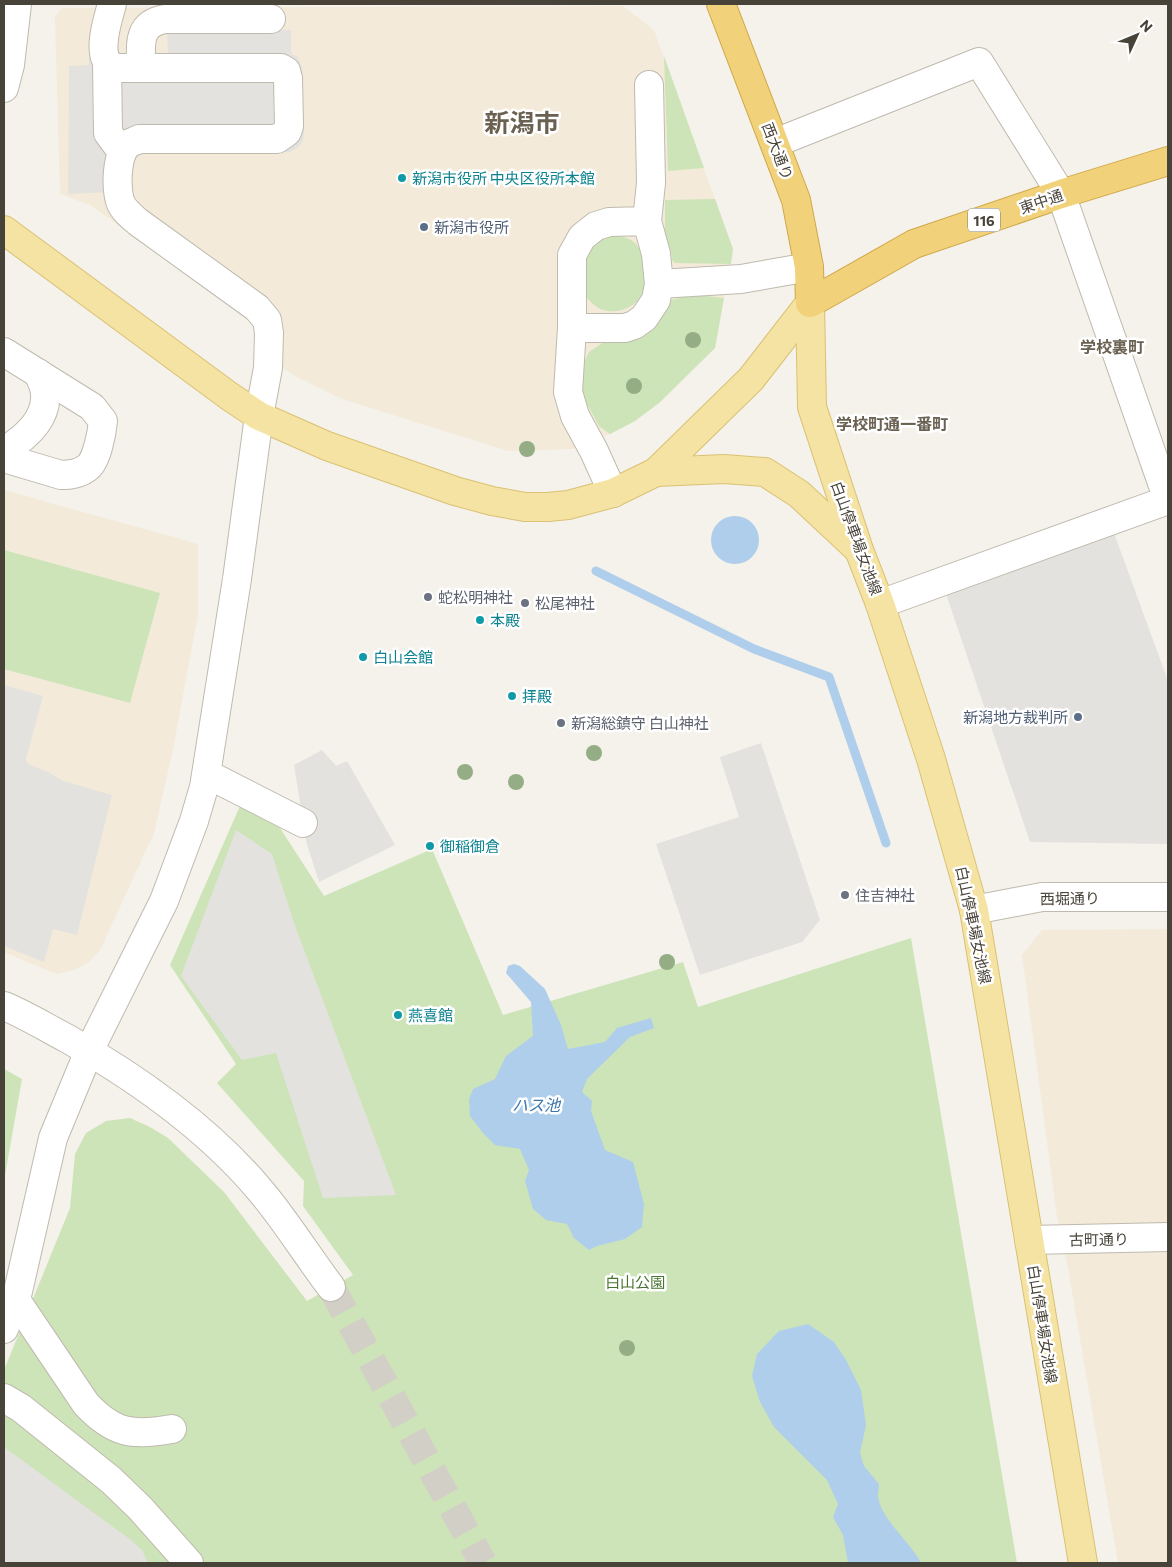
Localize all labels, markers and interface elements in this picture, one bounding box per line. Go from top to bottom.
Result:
north arrow [1112,10,1162,60]
text: N [1137,16,1156,35]
district label: 新潟市 [484,107,560,137]
street label: 西大通り [759,120,797,182]
place label: 新潟市役所 中央区役所本館 [412,169,595,187]
marker: 新潟市役所 中央区役所本館 [396,172,408,184]
street label: 東中通 [1017,185,1065,217]
road number: 116 [968,208,1000,232]
place label: 新潟市役所 [434,218,509,236]
marker: 新潟市役所 [418,221,430,233]
district label: 学校裏町 [1080,337,1144,356]
district label: 学校町通一番町 [836,414,948,433]
street label: 白山停車場女池線 [828,479,886,597]
place label: 蛇松明神社 [438,588,513,606]
marker: 蛇松明神社 [422,591,434,603]
place label: 松尾神社 [535,594,595,612]
marker: 松尾神社 [519,597,531,609]
place label: 本殿 [490,611,520,629]
marker: 本殿 [474,614,486,626]
place label: 白山会館 [373,648,433,666]
marker: 白山会館 [357,651,369,663]
place label: 拝殿 [522,687,552,705]
marker: 拝殿 [506,690,518,702]
place label: 新潟地方裁判所 [963,708,1068,726]
marker: 新潟地方裁判所 [1072,711,1084,723]
place label: 新潟総鎮守 白山神社 [571,714,709,732]
marker: 新潟総鎮守 白山神社 [555,717,567,729]
place label: 御稲御倉 [440,837,500,855]
marker: 御稲御倉 [424,840,436,852]
street label: 白山停車場女池線 [953,864,995,986]
place label: 住吉神社 [855,886,915,904]
street label: 西堀通り [1040,888,1100,908]
marker: 住吉神社 [839,889,851,901]
place label: 燕喜館 [408,1006,453,1024]
marker: 燕喜館 [392,1009,404,1021]
water label: ハス池 [512,1095,562,1114]
street label: 古町通り [1069,1229,1129,1249]
street label: 白山停車場女池線 [1025,1263,1061,1385]
park label: 白山公園 [605,1273,665,1291]

